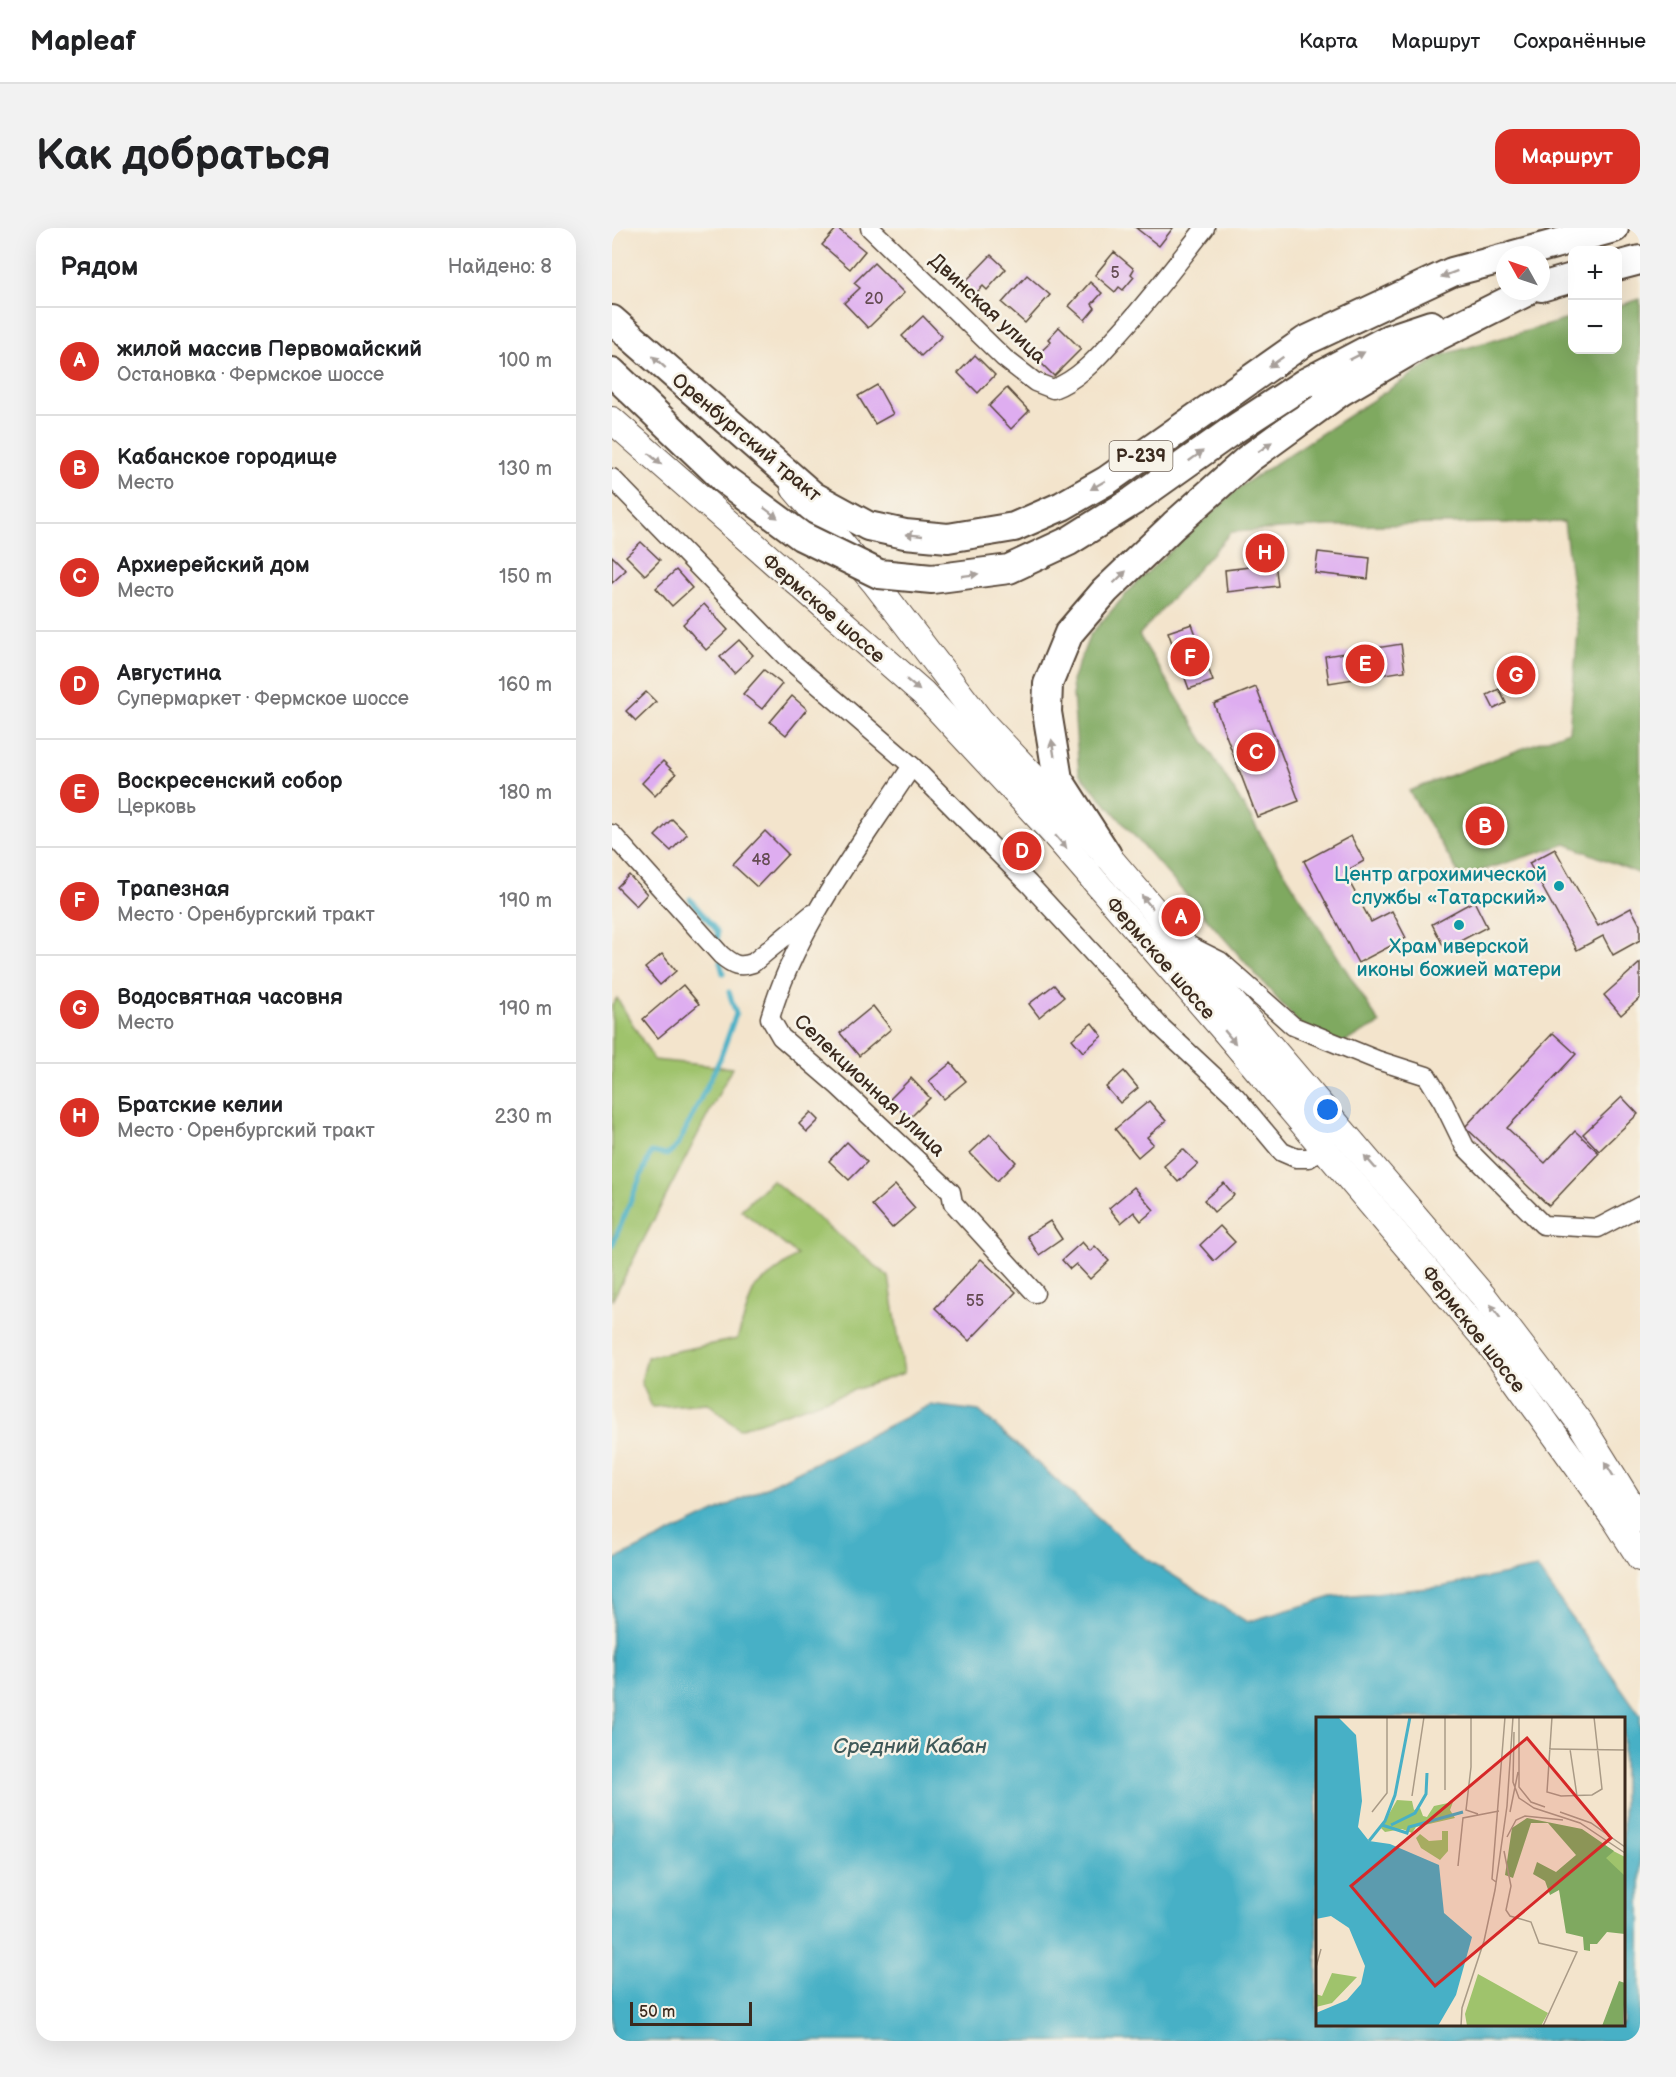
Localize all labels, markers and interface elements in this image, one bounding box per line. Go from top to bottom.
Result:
text: Mapleaf [30,25,136,58]
text: Карта [1299,29,1358,54]
text: Маршрут [1391,29,1480,54]
text: Сохранённые [1513,29,1646,54]
button: Маршрут [1495,129,1640,184]
text: Как добраться [36,131,331,182]
north arrow [1496,246,1550,300]
map controls [1568,246,1622,354]
button: + [1568,246,1622,300]
street label: Двинская улица [924,249,1051,369]
text: Рядом [60,252,138,283]
text: Найдено: 8 [448,255,552,279]
house number: 5 [1110,264,1120,283]
one-way arrow [1440,270,1458,279]
house number: 20 [865,290,883,309]
button: − [1568,300,1622,354]
text: жилой массив Первомайский [117,336,422,363]
text: A [73,349,86,373]
text: 100 m [499,349,552,373]
one-way arrow [1349,351,1366,361]
one-way arrow [652,356,667,369]
one-way arrow [1268,356,1284,368]
text: Остановка · Фермское шоссе [117,363,384,387]
street label: Оренбургский тракт [667,368,826,508]
road number: Р-239 [1110,441,1172,471]
one-way arrow [1256,441,1272,453]
text: Кабанское городище [117,444,337,471]
one-way arrow [1187,450,1203,462]
one-way arrow [648,453,663,466]
text: B [72,457,87,481]
text: 130 m [498,457,552,481]
text: Место [117,471,174,495]
one-way arrow [1090,480,1106,491]
one-way arrow [763,507,778,519]
one-way arrow [905,530,924,540]
pin: H [1246,530,1284,576]
street label: Фермское шоссе [757,549,890,669]
text: Архиерейский дом [117,552,310,579]
text: C [72,565,87,589]
text: 150 m [499,565,552,589]
one-way arrow [961,570,980,580]
one-way arrow [1112,570,1127,584]
text: Место [117,579,174,603]
pin: F [1170,634,1210,680]
pin: E [1346,642,1384,686]
pin: G [1496,652,1536,698]
text: Августина [117,660,221,687]
text: D [73,673,86,697]
text: 160 m [498,673,552,697]
one-way arrow [905,678,921,691]
text: Супермаркет · Фермское шоссе [117,687,409,711]
pin: C [1236,730,1276,774]
one-way arrow [1048,738,1057,757]
text: Воскресенский собор [117,768,343,795]
text: E [73,781,86,805]
text: 180 m [499,781,552,805]
text: Церковь [117,795,196,819]
pin: B [1466,804,1504,848]
pin: D [1002,828,1042,874]
one-way arrow [1054,834,1067,850]
house number: 48 [751,851,771,870]
place label: Центр агрохимической службы «Татарский» [1334,863,1547,910]
text: Трапезная [117,876,230,903]
marker: Центр агрохимической службы «Татарский» [1552,879,1566,893]
text: F [73,889,86,913]
text: 190 m [499,889,552,913]
street label: Фермское шоссе [1100,892,1220,1025]
pin: A [1162,894,1200,940]
one-way arrow [1141,895,1153,910]
text: Место · Оренбургский тракт [117,903,375,927]
marker: Храм иверской иконы божией матери [1452,918,1466,932]
place label: Храм иверской иконы божией матери [1357,935,1562,982]
text: Водосвятная часовня [117,984,343,1011]
text: G [72,997,87,1021]
text: 190 m [499,997,552,1021]
street label: Селекционная улица [789,1010,950,1162]
text: Место [117,1011,174,1035]
one-way arrow [1223,1029,1236,1045]
text: Братские келии [117,1092,283,1119]
your location [1313,1095,1342,1124]
text: H [72,1105,87,1129]
text: 230 m [495,1105,552,1129]
text: Место · Оренбургский тракт [117,1119,375,1143]
one-way arrow [1363,1154,1377,1169]
street label: Фермское шоссе [1416,1261,1530,1398]
house number: 55 [966,1292,984,1311]
one-way arrow [1489,1303,1501,1319]
one-way arrow [1603,1461,1614,1477]
inset map [1316,1717,1625,2026]
water label: Средний Кабан [833,1734,987,1759]
scale bar [630,1999,752,2026]
text: 50 m [639,2003,675,2022]

